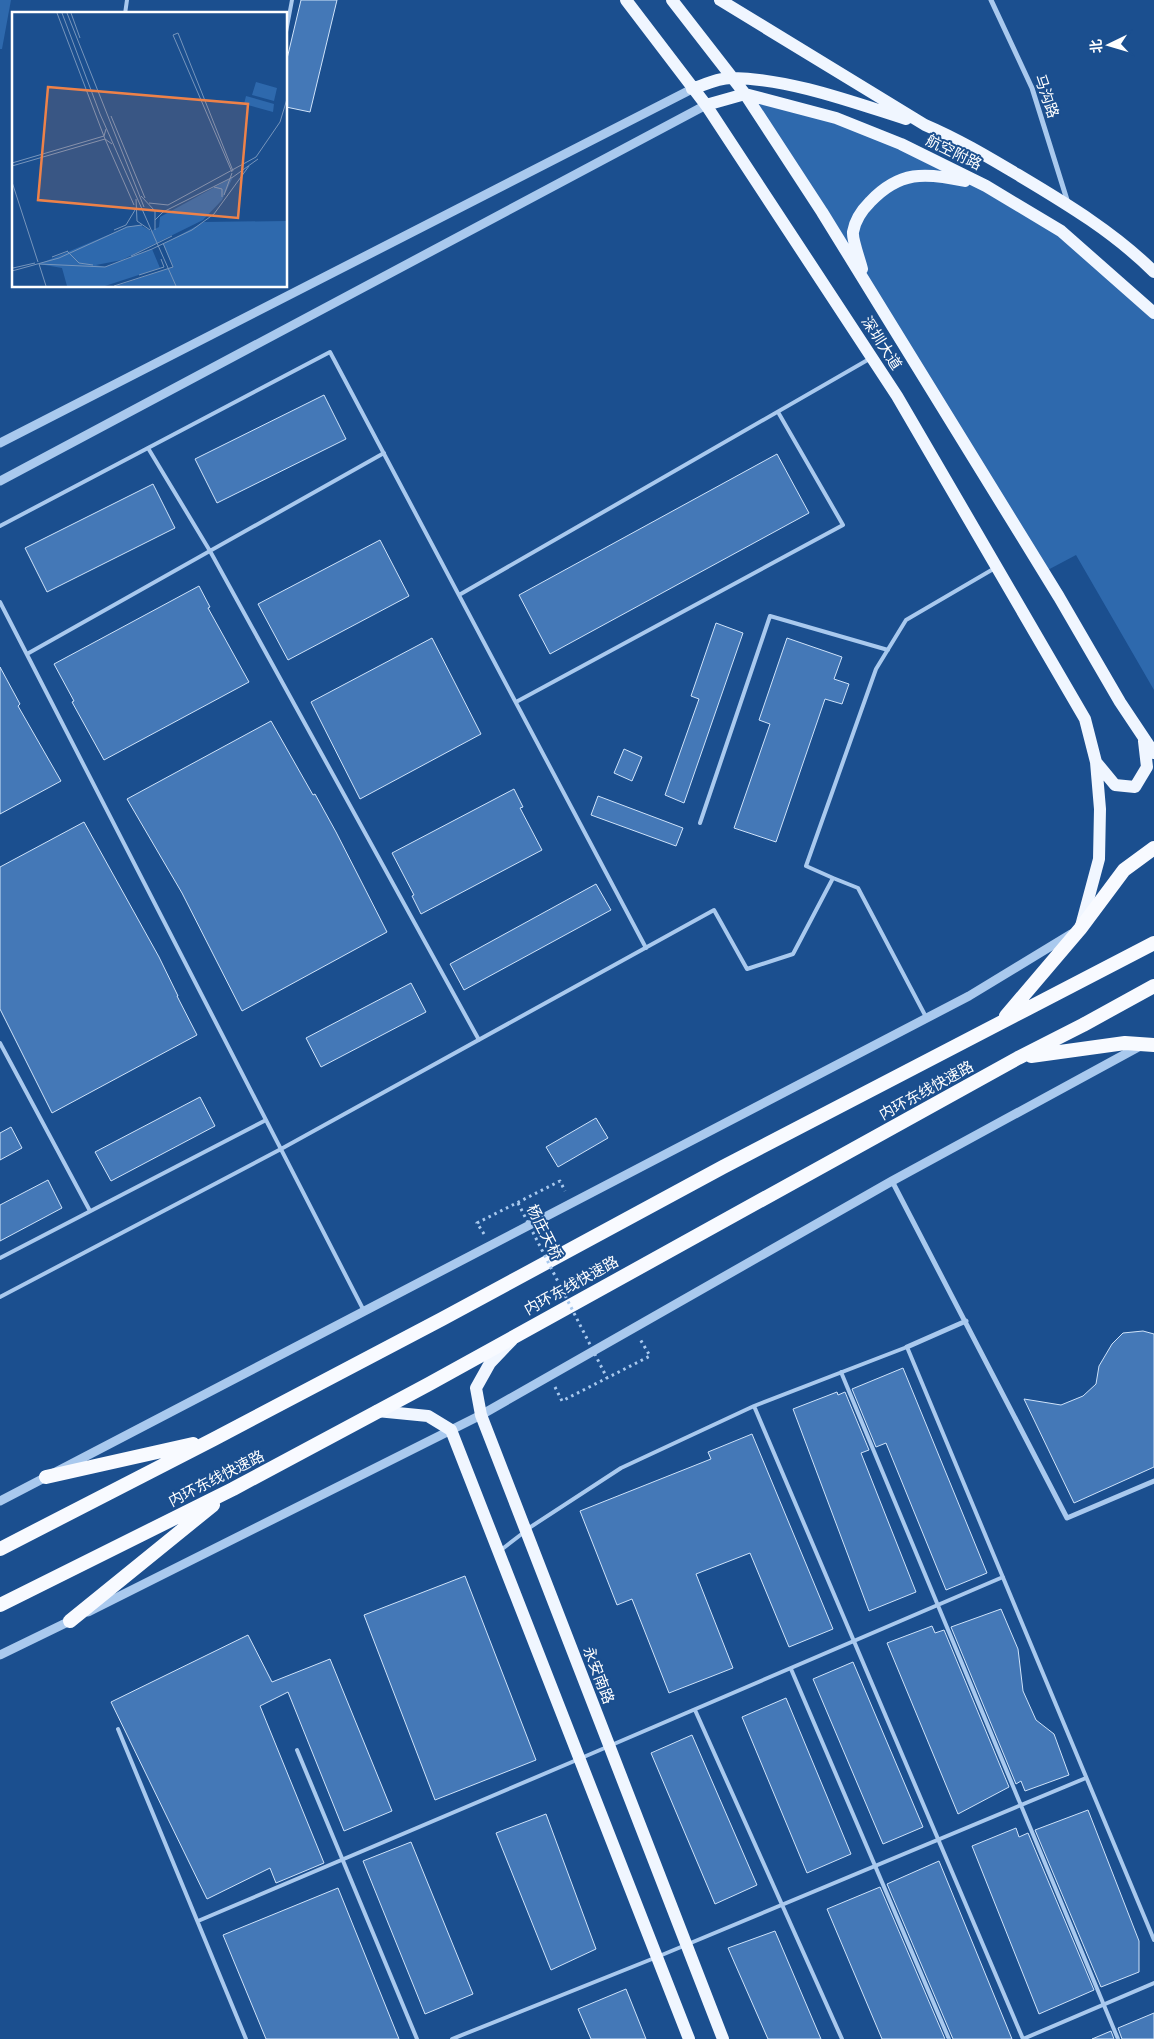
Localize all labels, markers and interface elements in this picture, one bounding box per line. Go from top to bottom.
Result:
inset map [12,12,288,288]
north arrow [1084,20,1134,70]
text: 北 [1087,38,1105,54]
street label: 马沟路 [1032,72,1062,120]
street label: 航空附路 [923,131,985,173]
street label: 深圳大道 [859,313,905,373]
street label: 内环东线快速路 [876,1057,976,1123]
street label: 杨庄天桥 [524,1201,566,1263]
street label: 内环东线快速路 [521,1252,621,1318]
street label: 内环东线快速路 [165,1447,267,1509]
street label: 永安南路 [580,1644,618,1706]

